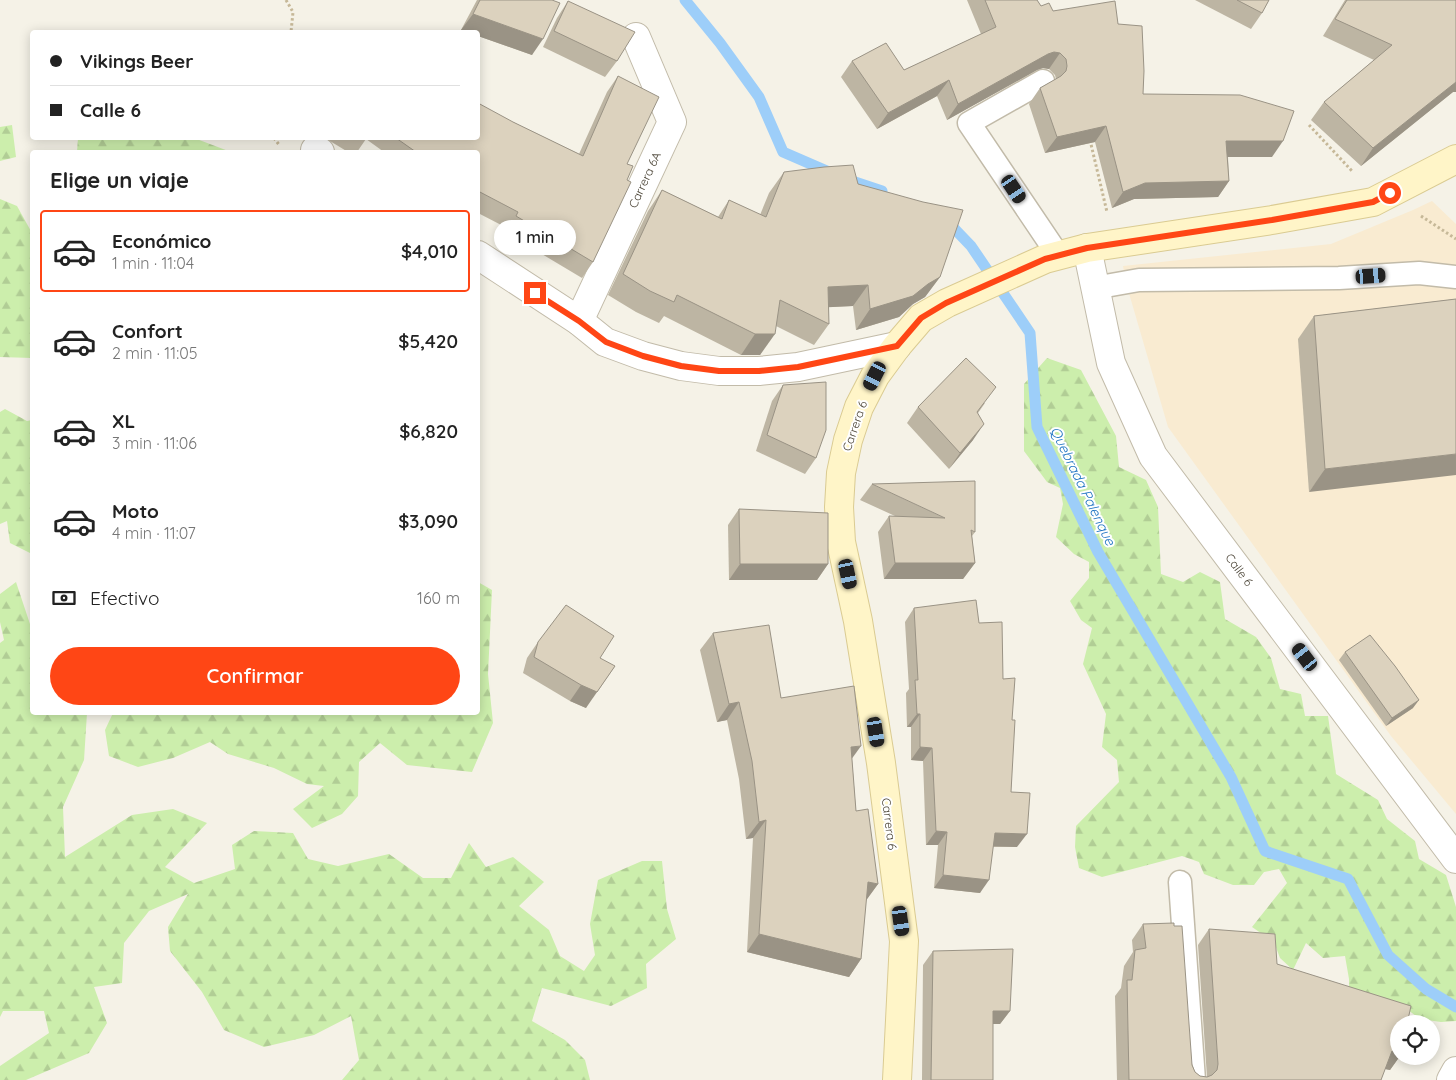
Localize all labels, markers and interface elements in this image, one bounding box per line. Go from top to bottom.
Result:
text: Vikings Beer [80,49,194,73]
text: Calle 6 [80,98,141,122]
street label: Carrera 6A [625,149,664,210]
text: Elige un viaje [50,166,189,194]
car [999,172,1028,206]
route start [1379,182,1401,204]
callout: 1 min [494,220,576,256]
text: 1 min [516,227,554,247]
icon: car [52,229,97,274]
text: Económico [112,229,211,253]
text: $4,010 [401,239,458,263]
text: 1 min · 11:04 [112,253,194,273]
car [1355,267,1386,285]
route end [524,282,546,304]
icon: car [52,319,97,364]
text: Confort [112,319,183,343]
text: $5,420 [398,329,458,353]
text: 2 min · 11:05 [112,343,197,363]
car [861,359,888,393]
street label: Carrera 6 [839,398,870,453]
icon: car [52,409,97,454]
text: XL [112,409,135,433]
text: $6,820 [399,419,458,443]
water label: Quebrada Palenque [1046,424,1120,549]
text: 3 min · 11:06 [112,433,197,453]
icon: car [52,499,97,544]
text: Moto [112,499,159,523]
text: $3,090 [398,509,458,533]
text: 4 min · 11:07 [112,523,196,543]
street label: Calle 6 [1222,550,1257,589]
car [837,558,858,590]
icon: cash [50,584,78,612]
text: Efectivo [90,586,159,610]
text: 160 m [417,588,460,608]
car [1289,641,1320,673]
button: Confirmar [50,647,460,705]
car [866,716,885,748]
street label: Carrera 6 [879,797,900,851]
car [891,905,910,937]
map controls [1390,1015,1440,1065]
button: locate [1390,1015,1440,1065]

